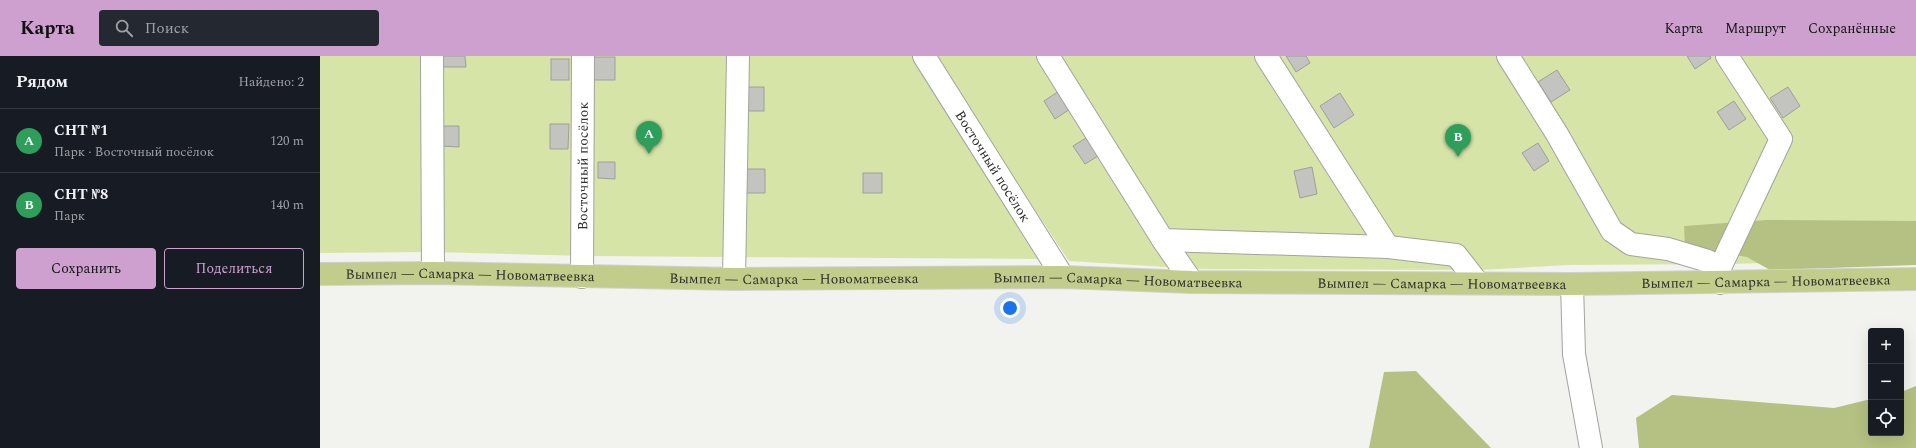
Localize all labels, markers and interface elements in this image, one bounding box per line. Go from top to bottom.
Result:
search box [99,10,379,46]
text: Карта [20,14,75,43]
icon: search [113,17,135,39]
text: Поиск [145,17,189,40]
text: Карта [1665,18,1703,39]
text: Маршрут [1725,18,1786,39]
text: Сохранённые [1808,18,1896,39]
text: Рядом [16,69,68,95]
text: Найдено: 2 [238,72,304,92]
street label: Восточный посёлок [572,102,593,230]
street label: Восточный посёлок [950,106,1036,226]
text: СНТ №1 [54,119,108,142]
pin: A [636,121,662,154]
pin: B [1445,124,1471,157]
text: A [24,131,34,151]
text: 120 m [270,131,304,151]
text: Парк · Восточный посёлок [54,142,214,162]
text: СНТ №8 [54,183,108,206]
text: B [24,195,34,215]
text: 140 m [270,195,304,215]
text: Парк [54,206,85,226]
button: Сохранить [16,248,156,289]
button: Поделиться [164,248,304,289]
street label: Вымпел — Самарка — Новоматвеевка [345,262,595,287]
street label: Вымпел — Самарка — Новоматвеевка [993,266,1243,293]
street label: Вымпел — Самарка — Новоматвеевка [669,267,919,290]
street label: Вымпел — Самарка — Новоматвеевка [1641,269,1891,293]
street label: Вымпел — Самарка — Новоматвеевка [1317,272,1567,294]
your location [1000,298,1020,318]
map controls [1868,328,1904,436]
button: + [1868,328,1904,364]
button: − [1868,364,1904,400]
button: locate [1868,400,1904,436]

